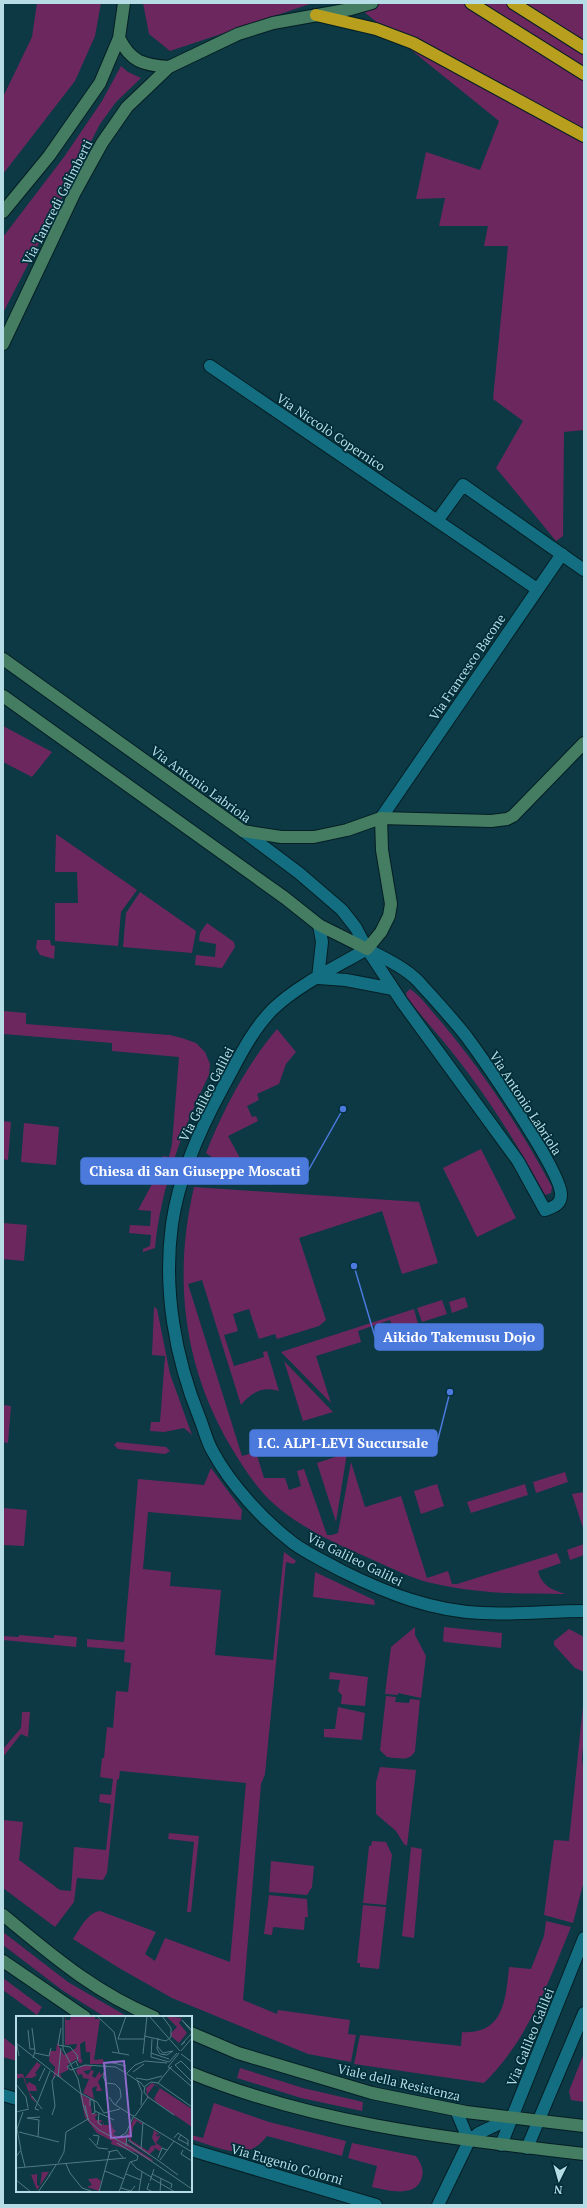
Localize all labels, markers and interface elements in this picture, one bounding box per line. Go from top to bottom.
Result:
street label: Via Tancredi Galimberti [18,136,96,268]
street label: Via Niccolò Copernico [273,389,389,475]
street label: Via Francesco Bacone [425,610,509,724]
street label: Via Antonio Labriola [147,741,255,827]
street label: Via Galileo Galilei [174,1043,238,1145]
street label: Via Antonio Labriola [486,1048,567,1159]
callout: Chiesa di San Giuseppe Moscati [81,1158,308,1184]
text: Chiesa di San Giuseppe Moscati [89,1161,301,1180]
callout: Aikido Takemusu Dojo [375,1324,543,1350]
text: Aikido Takemusu Dojo [383,1327,535,1346]
callout: I.C. ALPI-LEVI Succursale [250,1430,437,1456]
text: I.C. ALPI-LEVI Succursale [258,1433,429,1452]
street label: Via Galileo Galilei [304,1528,406,1590]
street label: Via Galileo Galilei [502,1985,558,2089]
inset map [16,2016,192,2192]
street label: Viale della Resistenza [336,2059,463,2105]
street label: Via Eugenio Colorni [229,2139,345,2189]
north arrow [539,2160,579,2200]
text: N [553,2183,563,2197]

